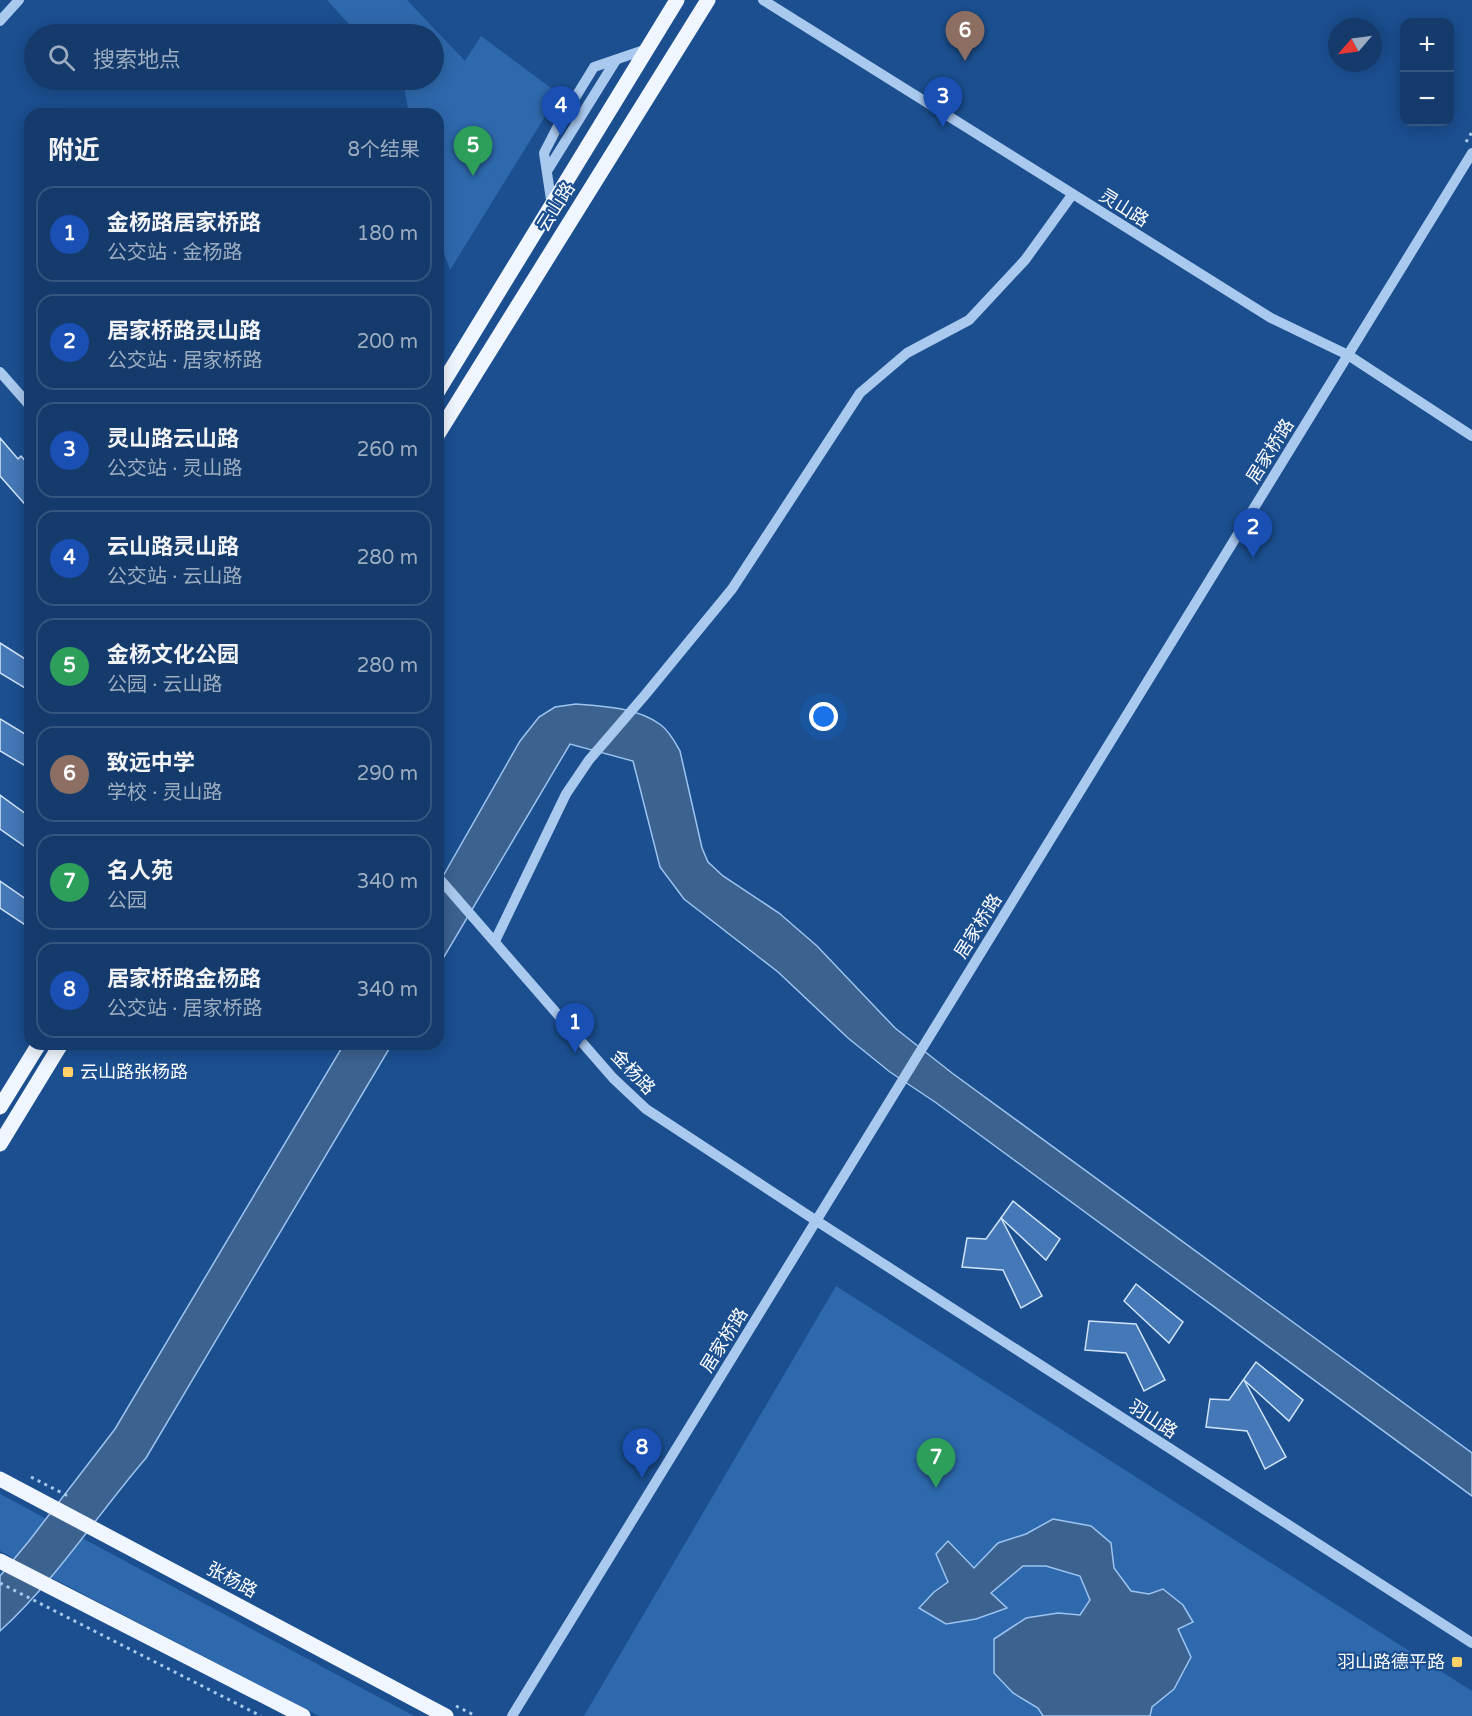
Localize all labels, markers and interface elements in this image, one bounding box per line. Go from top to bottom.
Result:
pin: 6 [946,11,984,61]
north arrow [1328,18,1382,72]
map controls [1400,18,1454,126]
button: + [1400,18,1454,72]
search box [24,24,444,90]
icon: search [45,41,78,74]
text: 搜索地点 [93,47,181,73]
button: − [1400,72,1454,126]
pin: 3 [924,78,962,127]
pin: 4 [542,86,580,136]
pin: 5 [454,126,492,176]
text: 附近 [48,135,100,166]
text: 8个结果 [347,138,420,162]
street label: 云山路 [532,178,580,236]
street label: 灵山路 [1095,184,1153,232]
text: 金杨路居家桥路 [107,210,261,236]
text: 1 [63,222,76,246]
text: 180 m [357,222,418,246]
text: 公交站 · 金杨路 [107,241,243,265]
text: 居家桥路灵山路 [107,318,261,344]
text: 2 [63,330,76,354]
text: 200 m [357,330,418,354]
text: 公交站 · 居家桥路 [107,349,263,373]
street label: 居家桥路 [1242,415,1298,487]
text: 灵山路云山路 [107,426,239,452]
text: 3 [63,438,76,462]
text: 260 m [357,438,418,462]
text: 公交站 · 灵山路 [107,457,243,481]
pin: 2 [1234,508,1272,558]
text: 云山路灵山路 [107,534,239,560]
text: 4 [63,546,76,570]
text: 280 m [357,546,418,570]
text: 公交站 · 云山路 [107,565,243,589]
text: 金杨文化公园 [107,642,239,668]
text: 5 [63,654,76,678]
text: 280 m [357,654,418,678]
text: 公园 · 云山路 [107,673,223,697]
your location [809,702,838,731]
text: 致远中学 [107,750,195,776]
text: 6 [63,762,76,786]
text: 290 m [357,762,418,786]
text: 学校 · 灵山路 [107,781,223,805]
text: 名人苑 [107,858,173,884]
text: 7 [63,870,76,894]
text: 340 m [357,870,418,894]
text: 公园 [107,889,147,913]
street label: 居家桥路 [950,890,1006,962]
text: 居家桥路金杨路 [107,966,261,992]
text: 8 [63,978,76,1002]
text: 340 m [357,978,418,1002]
text: 公交站 · 居家桥路 [107,997,263,1021]
pin: 1 [556,1004,594,1053]
street label: 金杨路 [606,1045,660,1099]
place label: 云山路张杨路 [80,1061,188,1083]
marker: 云山路张杨路 [61,1065,75,1079]
street label: 居家桥路 [696,1304,752,1376]
street label: 羽山路 [1124,1395,1182,1443]
pin: 8 [622,1428,662,1478]
pin: 7 [916,1438,956,1488]
street label: 张杨路 [203,1558,261,1602]
place label: 羽山路德平路 [1337,1651,1445,1673]
marker: 羽山路德平路 [1450,1655,1464,1669]

